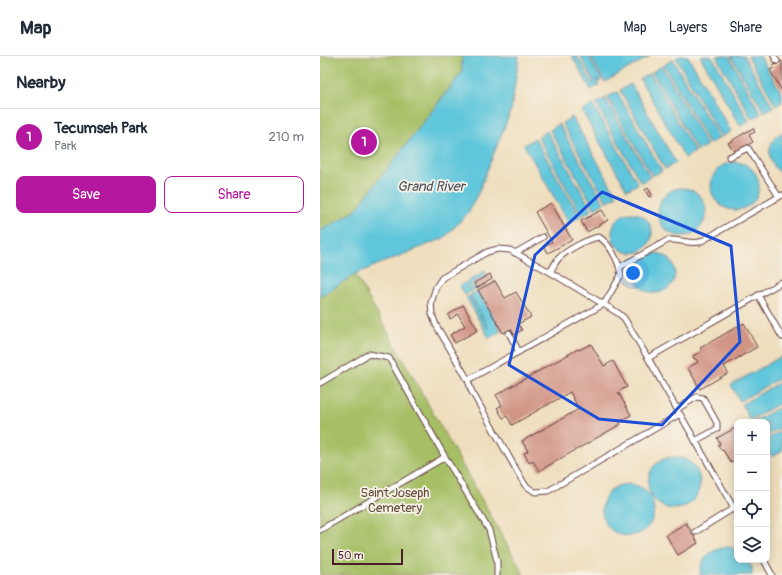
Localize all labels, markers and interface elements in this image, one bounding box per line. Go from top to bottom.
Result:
text: Map [20,16,51,40]
text: Map [624,19,647,36]
text: Layers [669,19,707,36]
text: Share [729,19,762,36]
text: Nearby [16,72,65,93]
text: Tecumseh Park [54,119,147,138]
pin: 1 [351,127,377,157]
text: 1 [26,129,32,145]
text: 210 m [268,129,304,145]
text: Park [54,138,77,154]
button: Save [16,176,156,213]
button: Share [164,176,304,213]
water label: Grand River [397,178,467,195]
your location [623,263,643,283]
map controls [734,419,770,563]
button: + [734,419,770,455]
button: − [734,455,770,491]
park label: Saint Joseph Cemetery [361,485,429,516]
button: locate [734,491,770,527]
button: layers [734,527,770,563]
scale bar [332,547,403,566]
text: 50 m [338,549,364,562]

